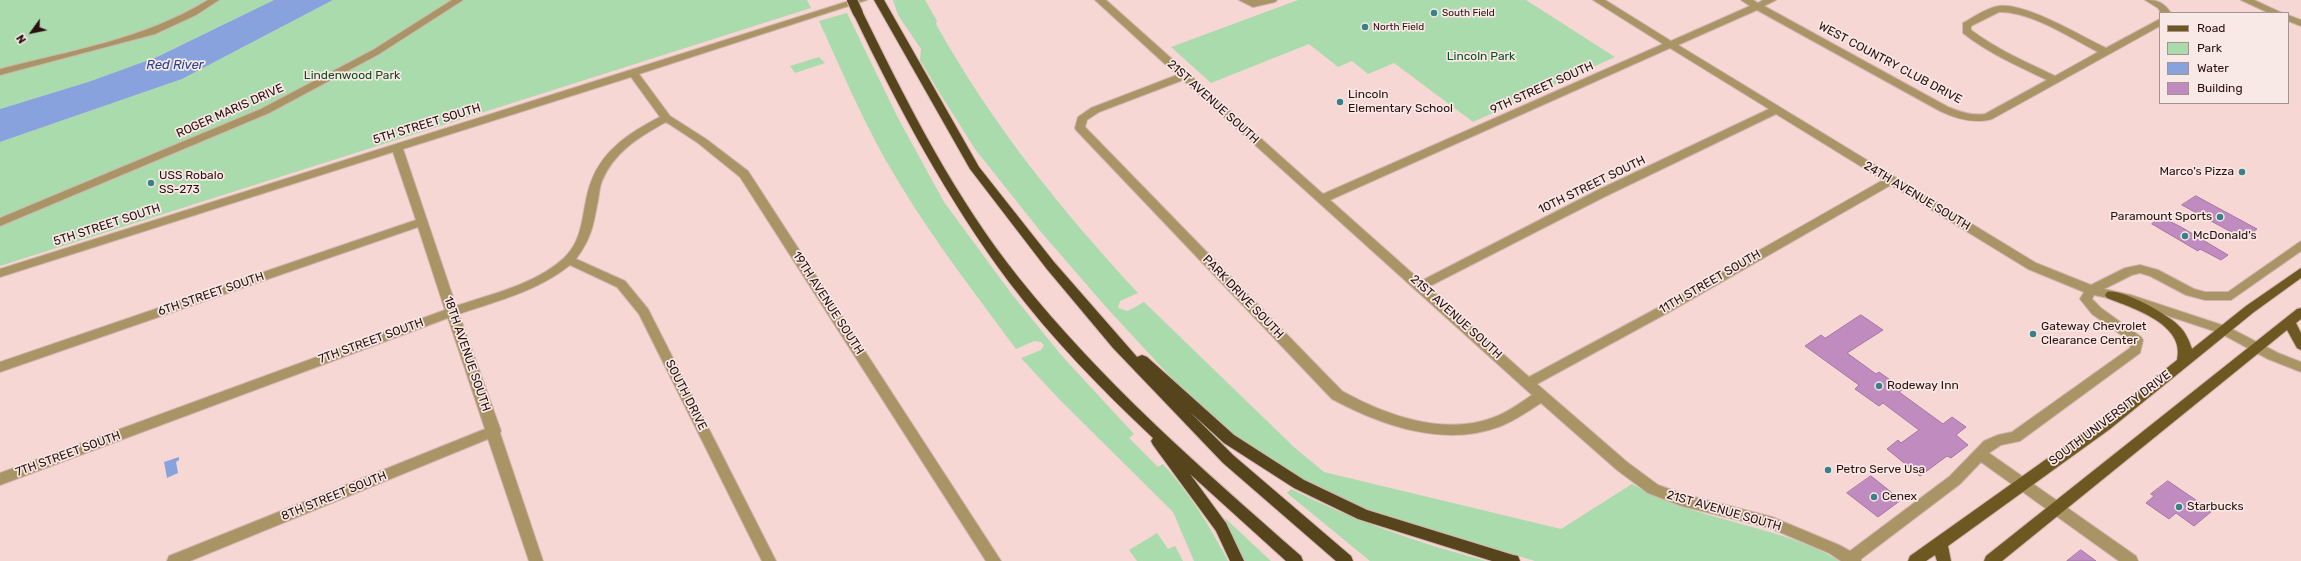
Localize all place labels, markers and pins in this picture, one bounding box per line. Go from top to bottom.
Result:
place label: South Field [1442,7,1495,19]
marker: South Field [1429,8,1439,18]
place label: North Field [1373,21,1424,33]
marker: North Field [1360,22,1370,32]
place label: Lincoln Elementary School [1348,88,1453,116]
marker: Lincoln Elementary School [1335,97,1345,107]
place label: Marco's Pizza [2159,165,2234,179]
marker: Marco's Pizza [2237,167,2247,177]
place label: USS Robalo SS-273 [159,169,224,197]
marker: USS Robalo SS-273 [146,178,156,188]
place label: Paramount Sports [2110,210,2212,224]
marker: Paramount Sports [2215,212,2225,222]
place label: McDonald's [2193,229,2257,243]
marker: McDonald's [2180,231,2190,241]
place label: Gateway Chevrolet Clearance Center [2041,320,2147,348]
marker: Gateway Chevrolet Clearance Center [2028,329,2038,339]
place label: Rodeway Inn [1887,379,1959,393]
marker: Rodeway Inn [1874,381,1884,391]
place label: Petro Serve Usa [1836,463,1925,477]
marker: Petro Serve Usa [1823,465,1833,475]
place label: Cenex [1882,490,1917,504]
marker: Cenex [1869,492,1879,502]
place label: Starbucks [2187,500,2244,514]
marker: Starbucks [2174,502,2184,512]

